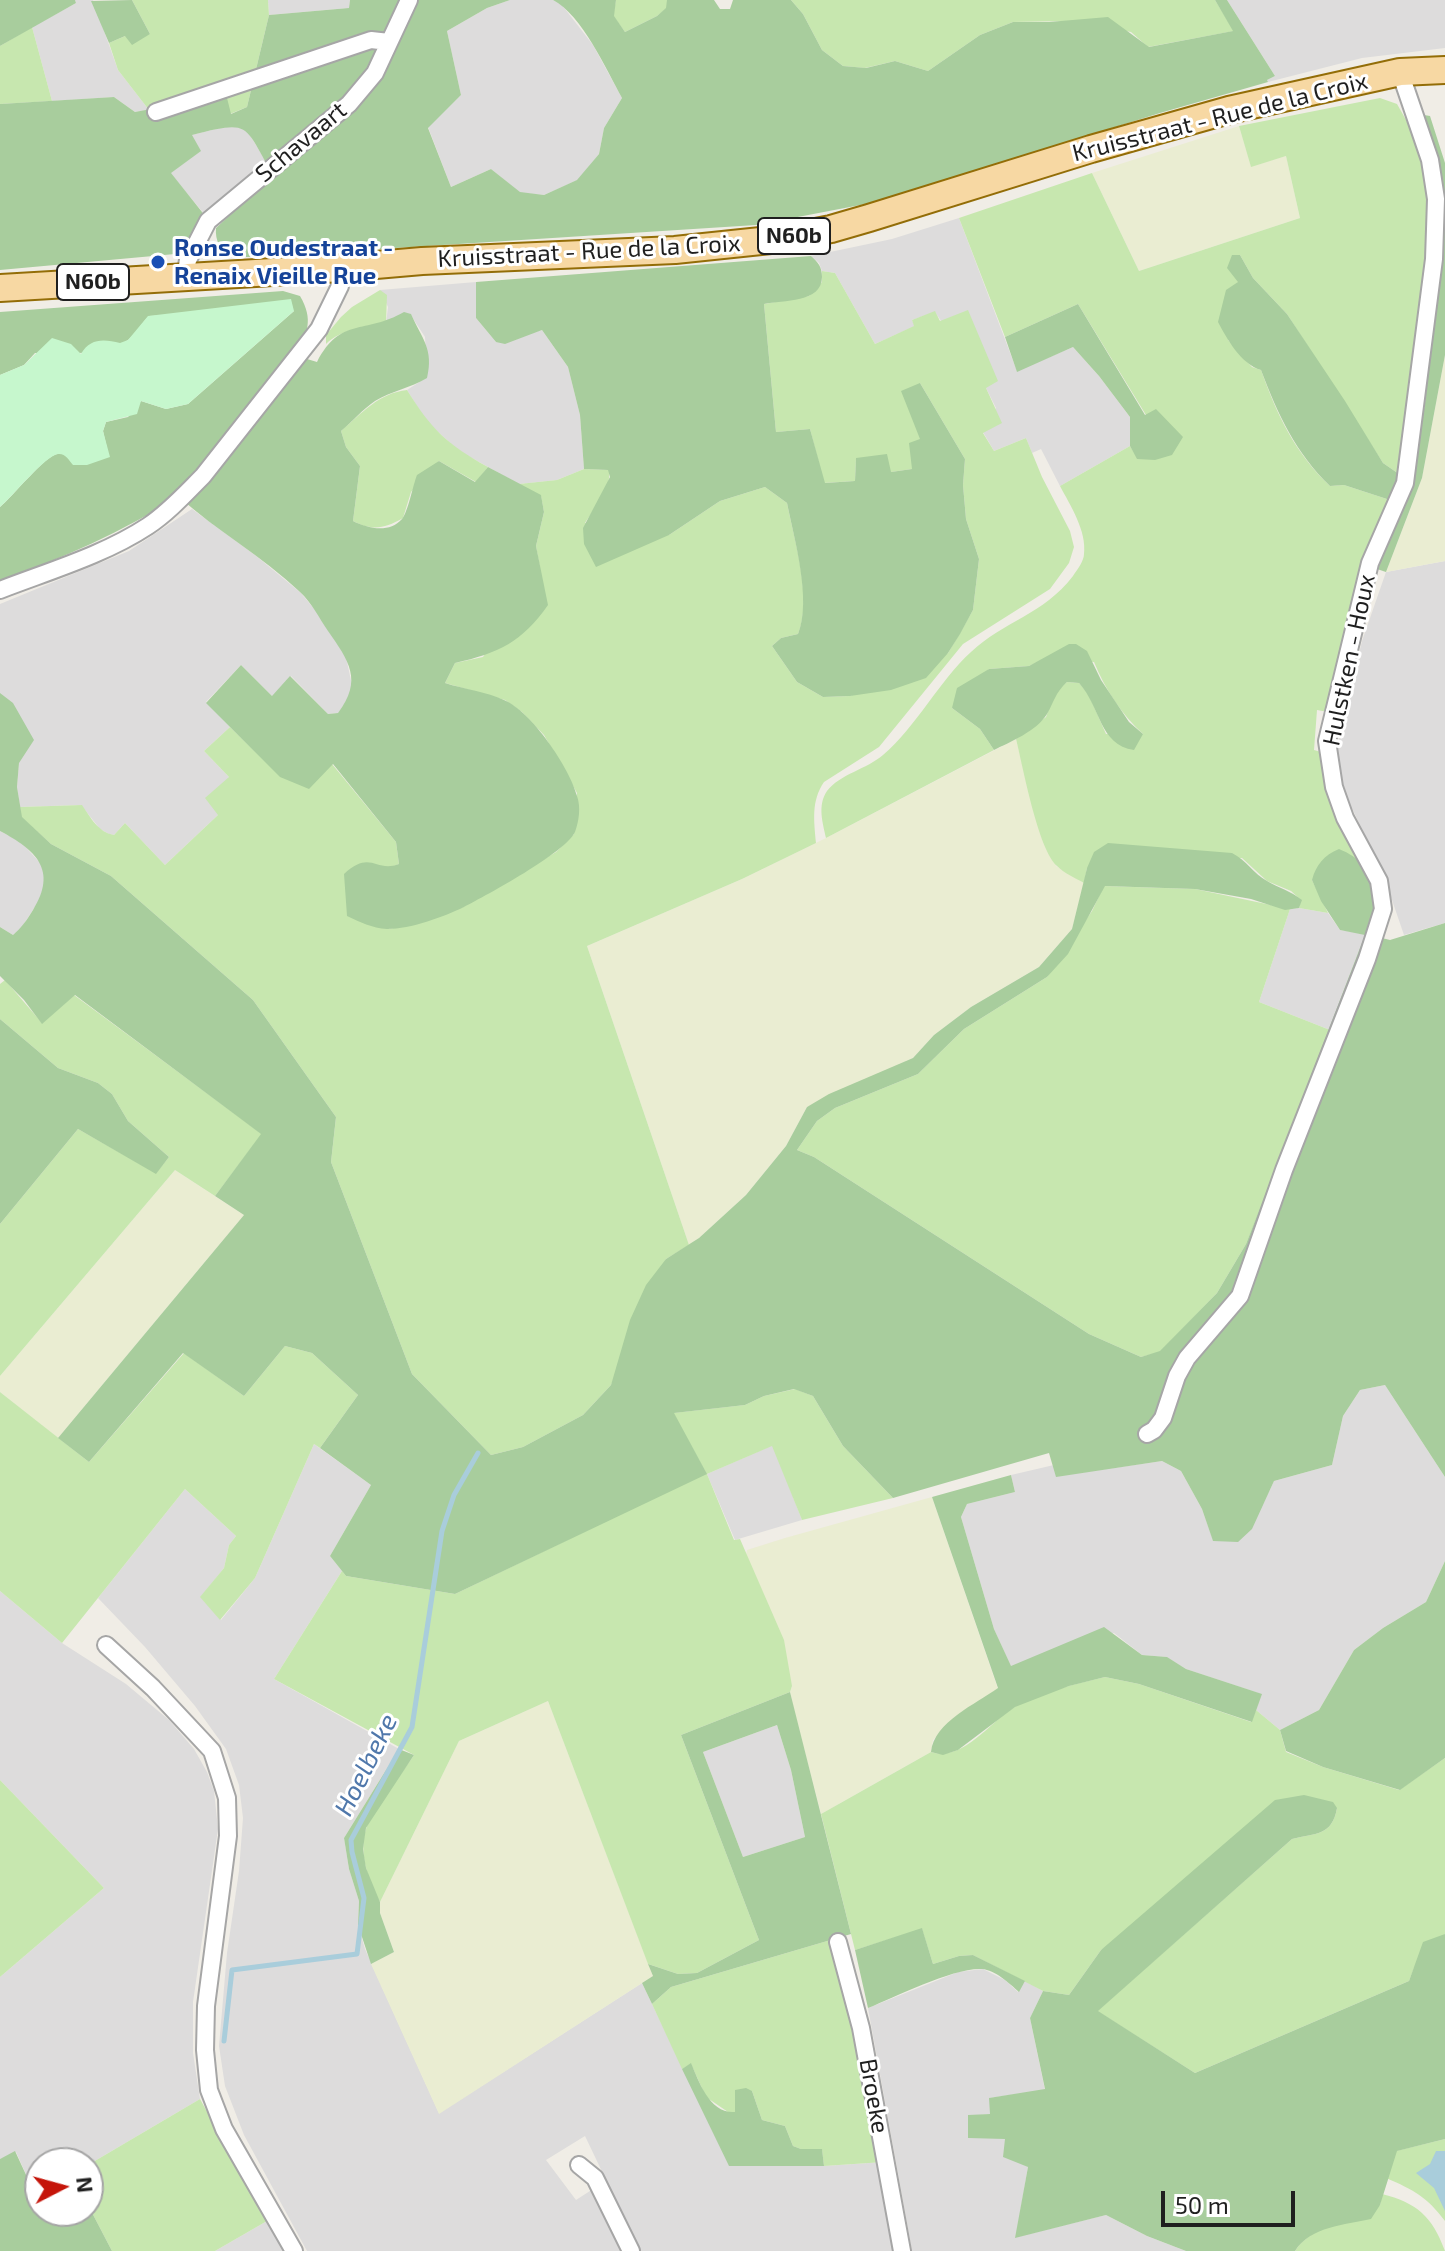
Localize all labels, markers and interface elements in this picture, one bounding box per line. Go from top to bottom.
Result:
street label: Kruisstraat - Rue de la Croix [1069,66,1371,168]
street label: Schavaart [250,96,352,188]
road number: N60b [758,218,830,254]
street label: Kruisstraat - Rue de la Croix [437,229,741,273]
place label: Ronse Oudestraat - Renaix Vieille Rue [174,234,393,290]
marker: Ronse Oudestraat - Renaix Vieille Rue [149,253,167,271]
road number: N60b [57,264,129,300]
street label: Hulstken - Houx [1317,572,1381,748]
water label: Hoelbeke [328,1709,404,1821]
street label: Broeke [853,2056,895,2136]
north arrow [24,2147,104,2227]
text: N [72,2175,100,2194]
scale bar [1165,2175,1299,2225]
text: 50 m [1175,2190,1229,2219]

